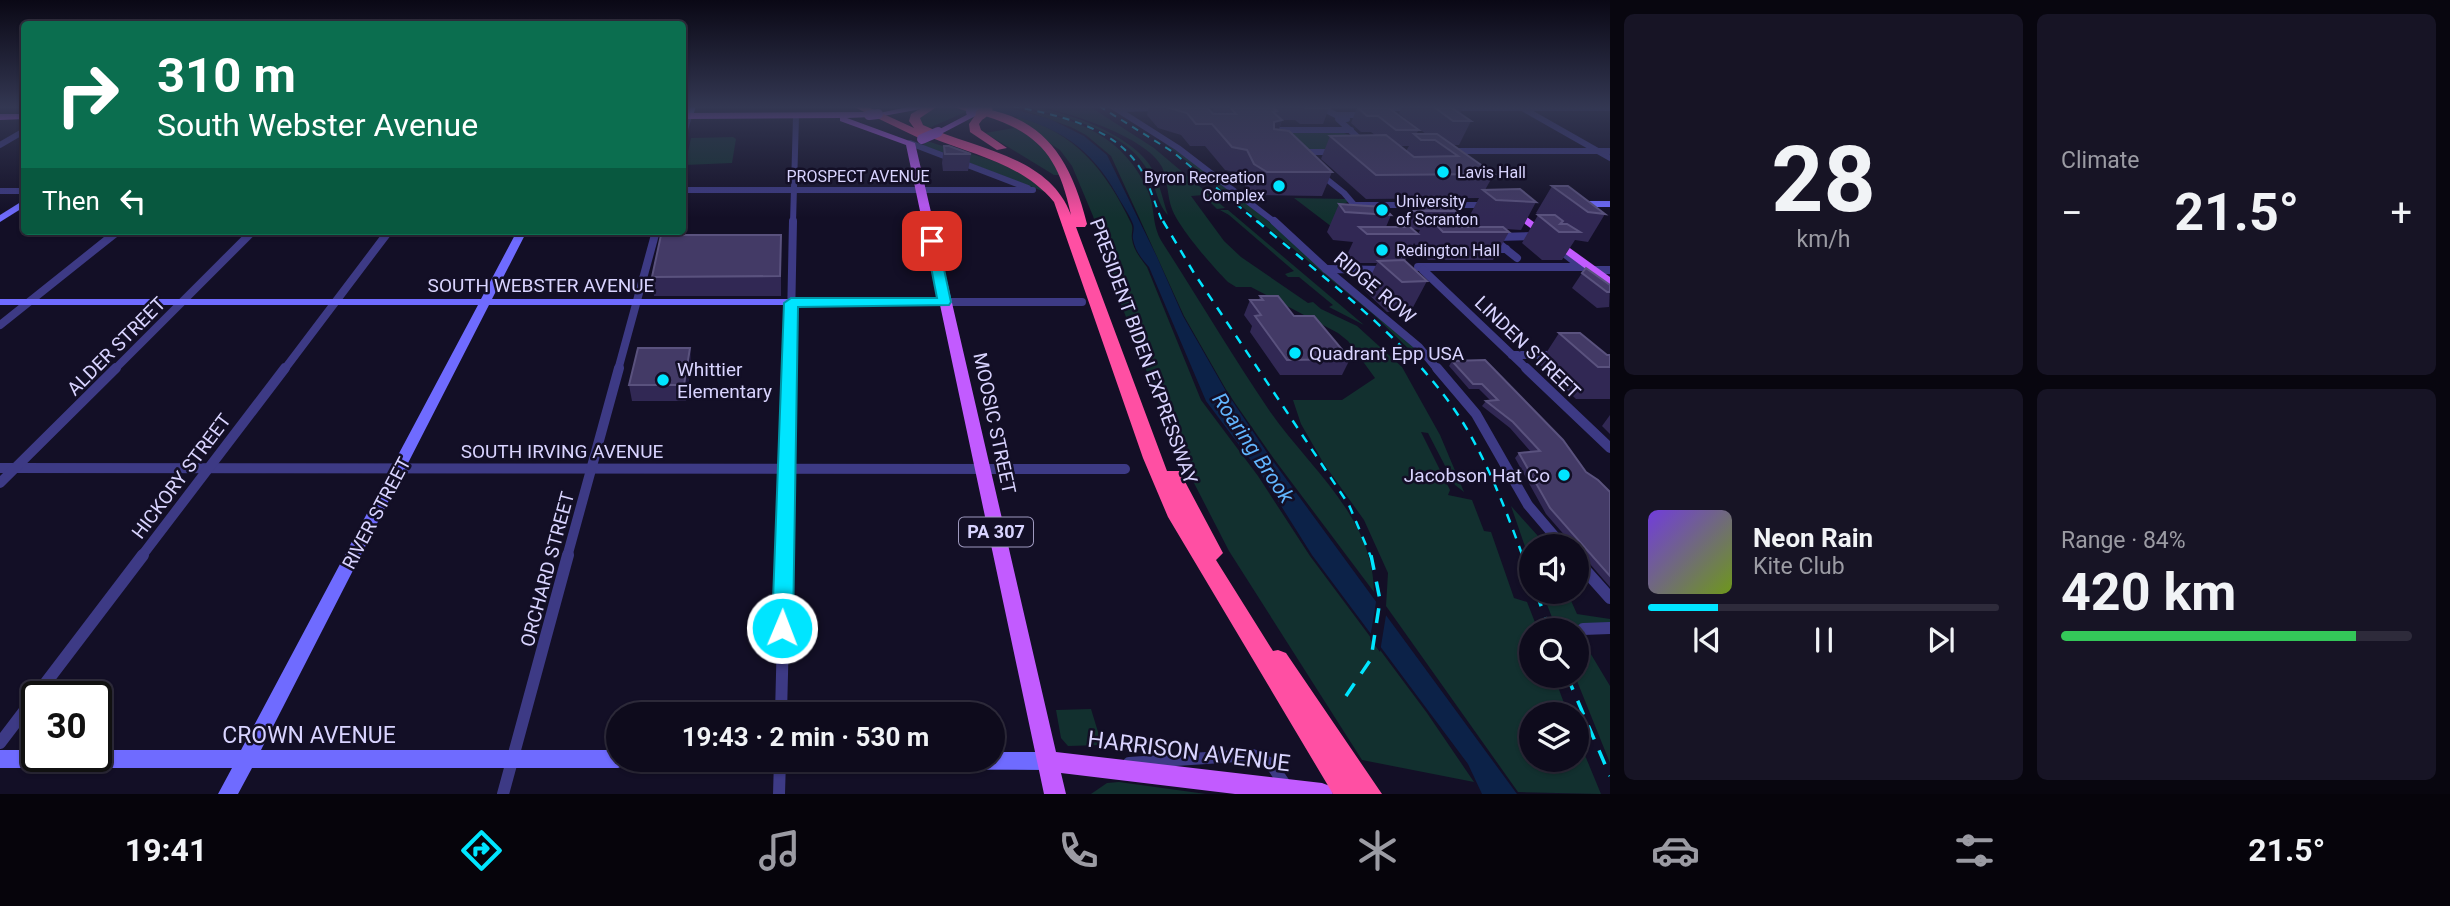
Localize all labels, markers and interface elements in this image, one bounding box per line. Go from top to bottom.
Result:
text: 310 m [157,47,296,104]
icon: right [42,49,133,140]
text: South Webster Avenue [157,106,478,144]
text: 28 [1771,127,1876,233]
text: Climate [2061,147,2140,174]
place label: Lavis Hall [1457,163,1526,182]
marker: Lavis Hall [1435,164,1451,180]
street label: PROSPECT AVENUE [787,167,929,186]
place label: Byron Recreation Complex [1144,168,1265,205]
marker: Byron Recreation Complex [1271,178,1287,194]
icon: left [114,182,152,220]
text: 21.5° [2174,182,2299,243]
text: Then [42,186,100,216]
text: − [2061,191,2083,235]
text: + [2390,191,2412,235]
place label: University of Scranton [1396,192,1478,229]
marker: University of Scranton [1374,202,1390,218]
pin [902,211,962,271]
street label: PRESIDENT BIDEN EXPRESSWAY [1085,215,1203,488]
icon: arrive [913,222,951,260]
text: km/h [1797,226,1851,253]
place label: Redington Hall [1396,241,1500,260]
marker: Redington Hall [1374,242,1390,258]
street label: RIDGE ROW [1329,247,1420,328]
street label: SOUTH WEBSTER AVENUE [428,274,655,297]
street label: LINDEN STREET [1470,291,1585,404]
street label: ALDER STREET [62,292,170,400]
place label: Quadrant Epp USA [1309,342,1465,365]
marker: Quadrant Epp USA [1287,345,1303,361]
street label: MOOSIC STREET [968,350,1021,496]
place label: Whittier Elementary [677,358,772,403]
marker: Whittier Elementary [655,372,671,388]
water label: Roaring Brook [1207,388,1299,508]
street label: HICKORY STREET [127,409,236,543]
street label: SOUTH IRVING AVENUE [461,440,664,463]
street label: RIVER STREET [337,453,416,573]
place label: Jacobson Hat Co [1404,464,1550,487]
marker: Jacobson Hat Co [1556,467,1572,483]
street label: ORCHARD STREET [516,489,579,649]
road number: PA 307 [959,518,1033,546]
text: Neon Rain [1753,523,1873,553]
text: Range · 84% [2061,527,2186,554]
map controls [1519,534,1589,772]
button: sound [1519,534,1589,604]
text: Kite Club [1753,553,1845,580]
text: 420 km [2061,562,2236,623]
position arrow [745,591,819,665]
button: search [1519,618,1589,688]
icon: previous [1688,621,1726,659]
icon: pause [1805,621,1843,659]
icon: next [1922,621,1960,659]
speed limit sign: 30 [21,681,112,772]
button: layers [1519,702,1589,772]
street label: CROWN AVENUE [222,722,396,749]
text: 19:43 · 2 min · 530 m [682,722,929,752]
street label: HARRISON AVENUE [1086,726,1292,777]
icon: directions [457,826,506,875]
icon: music [755,826,804,875]
icon: phone [1054,826,1103,875]
icon: climate [1353,826,1402,875]
icon: car [1651,826,1700,875]
icon: filters [1950,826,1999,875]
text: 19:41 [125,831,207,869]
text: 21.5° [2248,831,2325,869]

